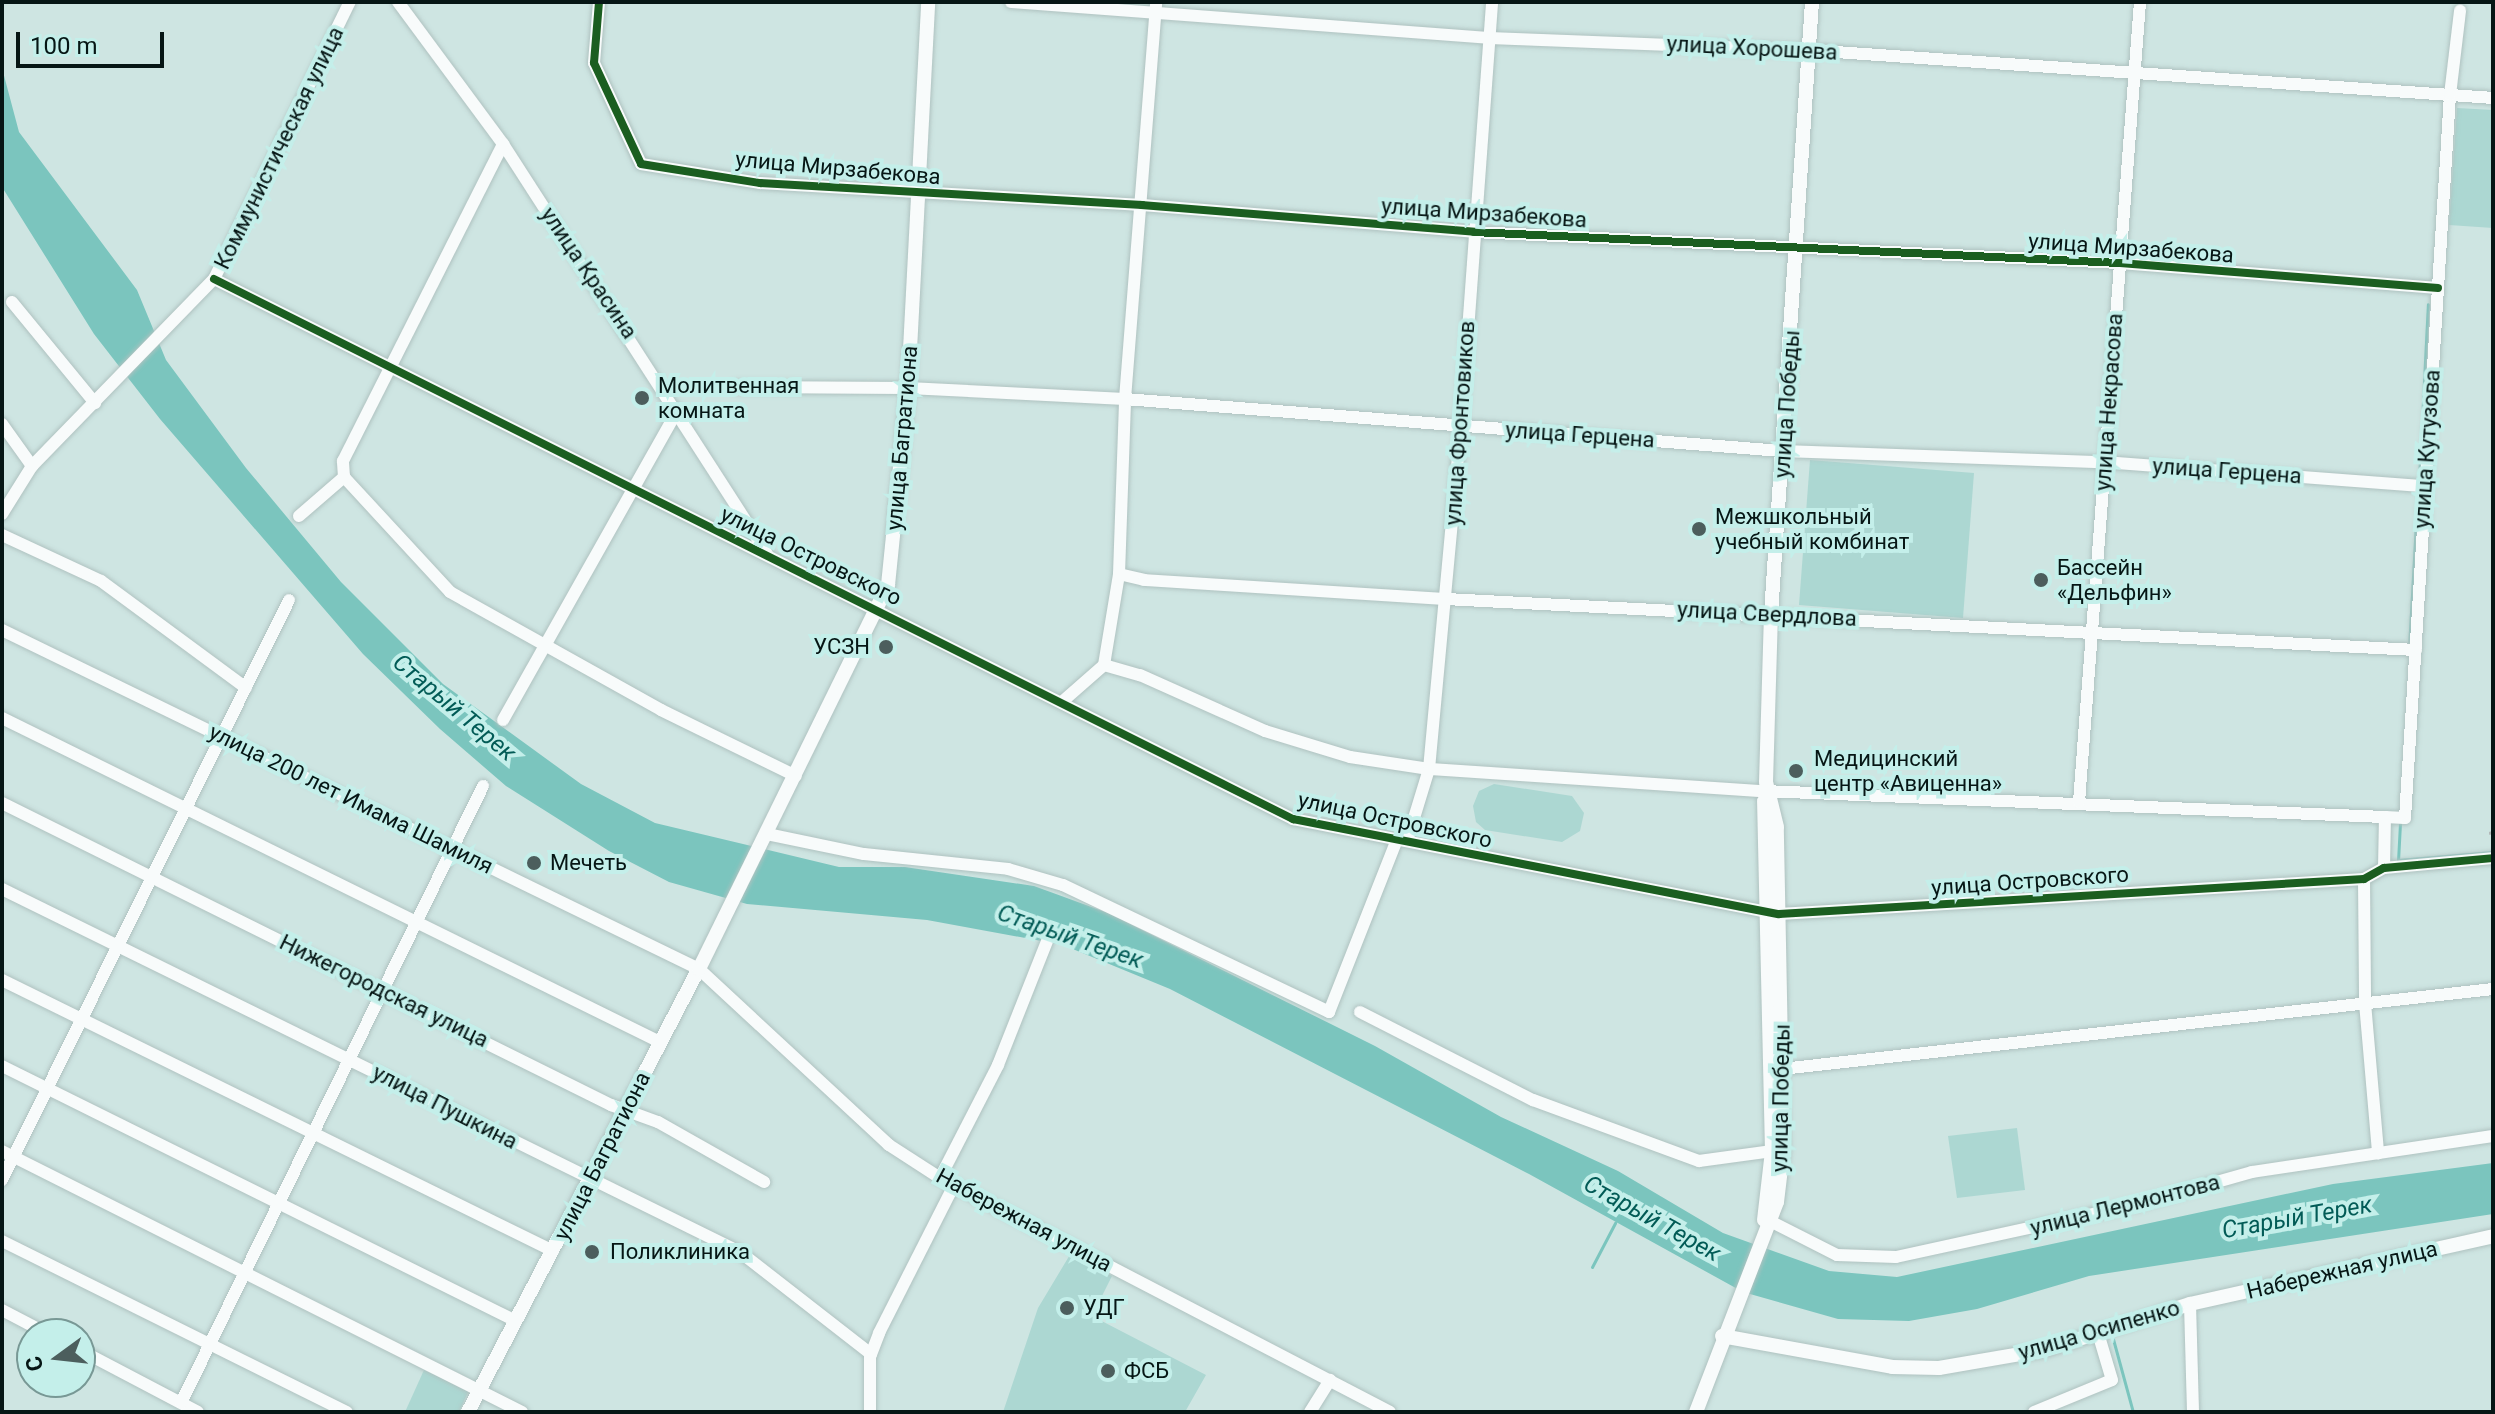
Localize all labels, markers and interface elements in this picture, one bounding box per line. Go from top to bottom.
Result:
scale bar [20,16,168,66]
street label: Коммунистическая улица [209,22,349,274]
street label: улица Хорошева [1666,30,1838,66]
text: 100 m [30,32,97,60]
street label: улица Мирзабекова [734,146,942,190]
street label: улица Мирзабекова [1380,193,1588,233]
street label: улица Красина [535,202,643,344]
street label: улица Мирзабекова [2027,228,2235,268]
street label: улица Некрасова [2090,312,2128,492]
street label: улица Фронтовиков [1440,320,1480,526]
street label: улица Победы [1769,329,1805,479]
street label: улица Багратиона [881,344,923,532]
street label: улица Кутузова [2408,369,2446,529]
place label: Молитвенная комната [658,372,799,424]
marker: Молитвенная комната [633,389,651,407]
street label: улица Герцена [1505,417,1655,453]
street label: улица Герцена [2152,453,2302,489]
street label: улица Островского [716,501,906,611]
place label: Межшкольный учебный комбинат [1715,503,1909,554]
marker: Межшкольный учебный комбинат [1690,520,1708,538]
place label: Бассейн «Дельфин» [2057,554,2172,606]
marker: Бассейн «Дельфин» [2032,571,2050,589]
street label: улица Свердлова [1677,596,1857,632]
place label: УСЗН [813,634,870,660]
marker: УСЗН [877,638,895,656]
water label: Старый Терек [386,648,522,768]
street label: улица 200 лет Имама Шамиля [205,719,497,879]
place label: Медицинский центр «Авиценна» [1814,745,2002,796]
marker: Медицинский центр «Авиценна» [1785,760,1807,782]
street label: улица Островского [1295,787,1495,853]
place label: Мечеть [550,850,627,876]
marker: Мечеть [525,854,543,872]
street label: улица Островского [1930,861,2130,901]
water label: Старый Терек [993,899,1147,975]
street label: Нижегородская улица [275,929,493,1053]
street label: улица Победы [1767,1024,1795,1172]
street label: улица Пушкина [368,1059,522,1155]
street label: улица Багратиона [548,1067,656,1245]
street label: Набережная улица [932,1163,1116,1277]
water label: Старый Терек [1578,1169,1726,1269]
street label: улица Лермонтова [2028,1169,2222,1241]
water label: Старый Терек [2219,1191,2375,1245]
street label: Набережная улица [2244,1235,2440,1305]
place label: Поликлиника [610,1239,750,1265]
marker: Поликлиника [581,1241,603,1263]
street label: улица Осипенко [2015,1294,2183,1366]
place label: УДГ [1083,1295,1125,1321]
marker: УДГ [1058,1299,1076,1317]
north arrow [16,1318,96,1398]
text: С [20,1354,48,1374]
place label: ФСБ [1124,1358,1169,1384]
marker: ФСБ [1099,1362,1117,1380]

